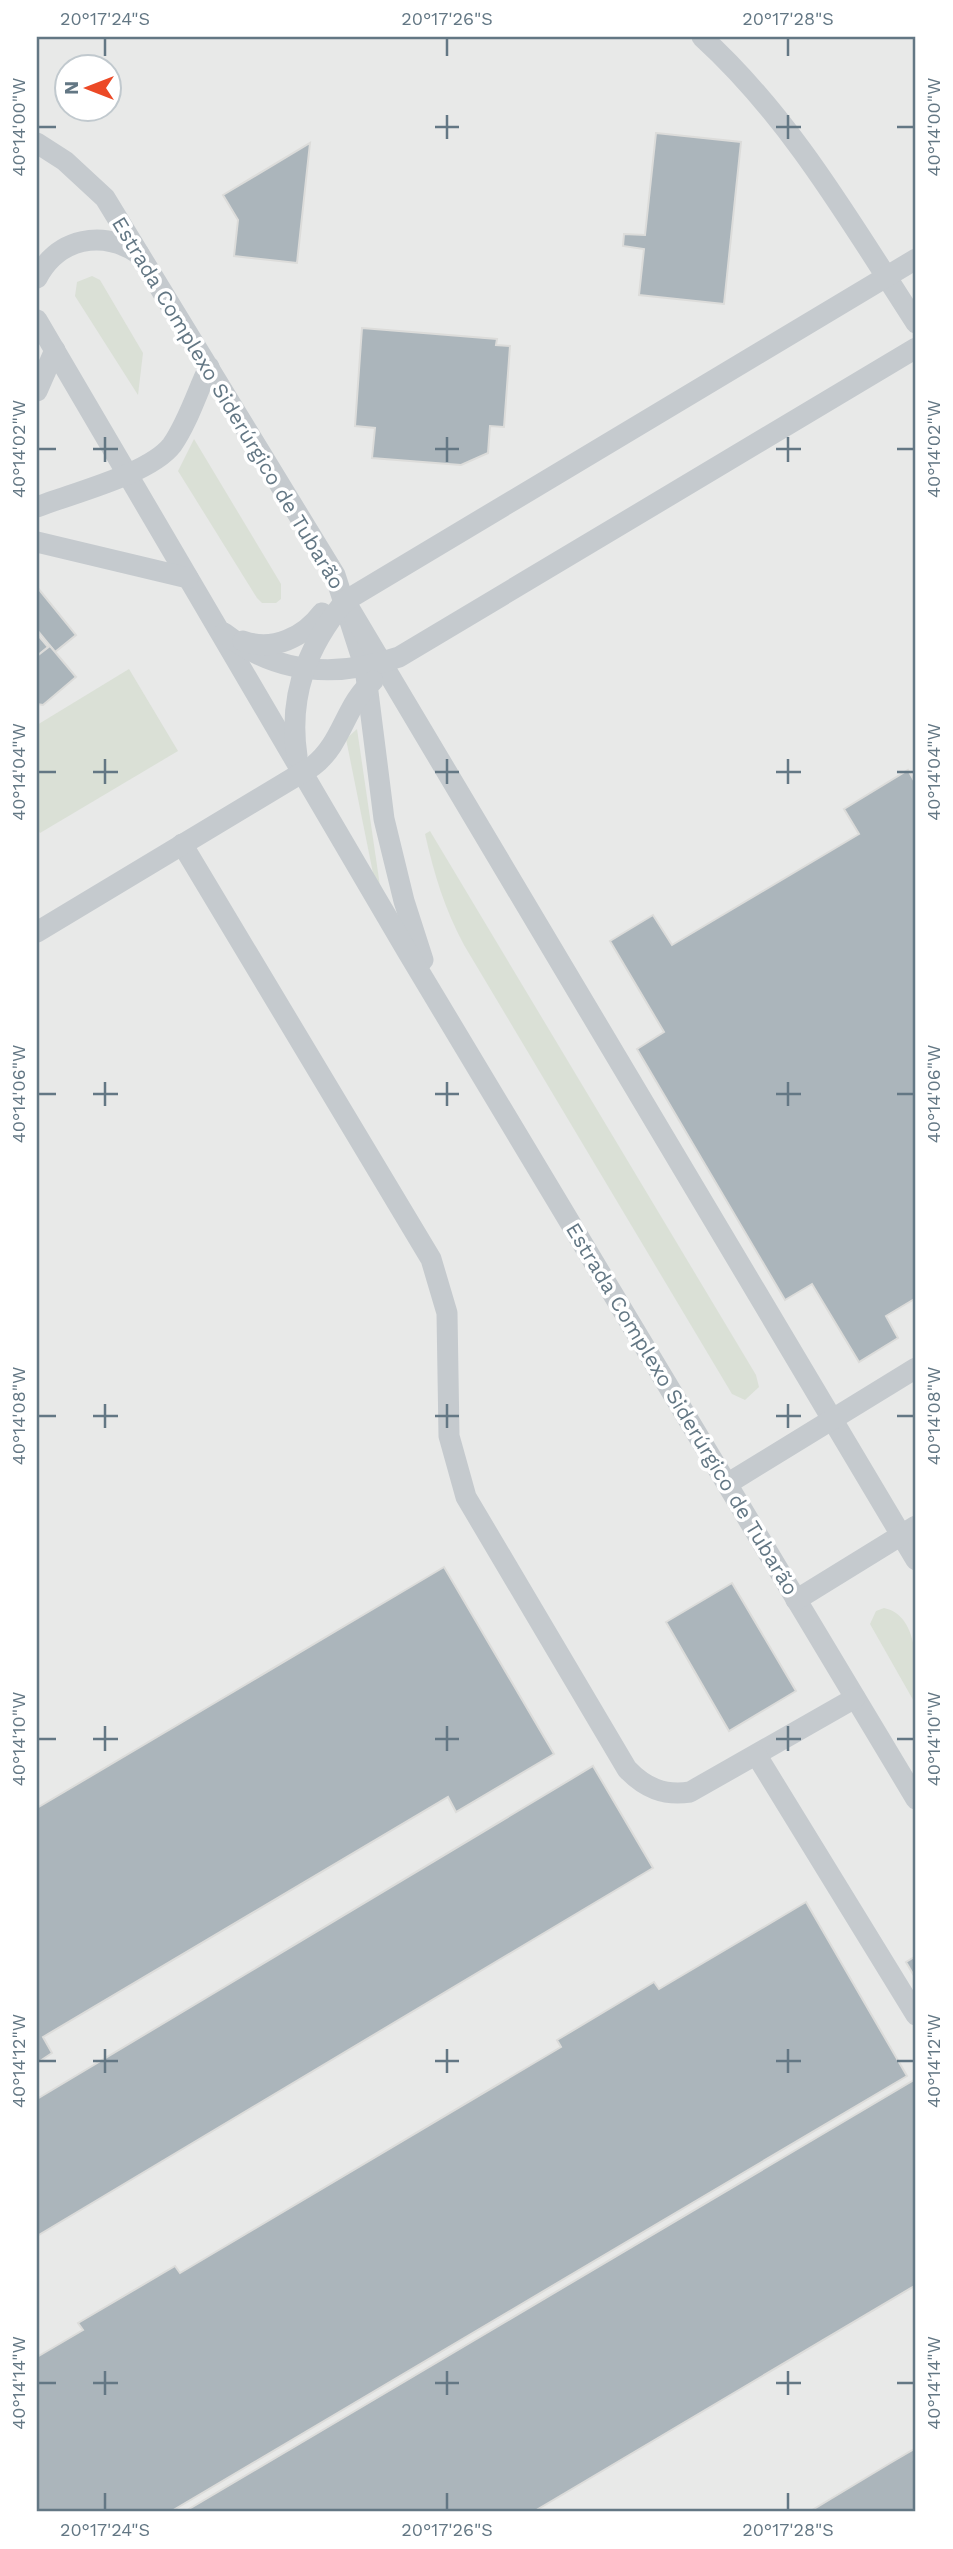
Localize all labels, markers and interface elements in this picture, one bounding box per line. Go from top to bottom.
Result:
text: 20°17'24"S [60,8,150,29]
text: 20°17'26"S [401,8,493,29]
text: 20°17'28"S [742,8,834,29]
north arrow [52,52,122,122]
text: 40°14'00"W [8,78,29,176]
text: 40°14'00"W [923,78,944,176]
text: N [60,81,83,95]
street label: Estrada Complexo Siderúrgico de Tubarão [107,212,350,593]
text: 40°14'02"W [8,400,29,498]
text: 40°14'02"W [923,400,944,498]
text: 40°14'04"W [8,723,29,821]
text: 40°14'04"W [923,723,944,821]
text: 40°14'06"W [8,1045,29,1143]
text: 40°14'06"W [923,1045,944,1143]
street label: Estrada Complexo Siderúrgico de Tubarão [561,1218,804,1599]
text: 40°14'08"W [8,1367,29,1465]
text: 40°14'08"W [923,1367,944,1465]
text: 40°14'10"W [8,1692,29,1786]
text: 40°14'10"W [923,1692,944,1786]
text: 40°14'12"W [8,2014,29,2108]
text: 40°14'12"W [923,2014,944,2108]
text: 40°14'14"W [8,2336,29,2430]
text: 40°14'14"W [923,2336,944,2430]
text: 20°17'24"S [60,2519,150,2540]
text: 20°17'26"S [401,2519,493,2540]
text: 20°17'28"S [742,2519,834,2540]

